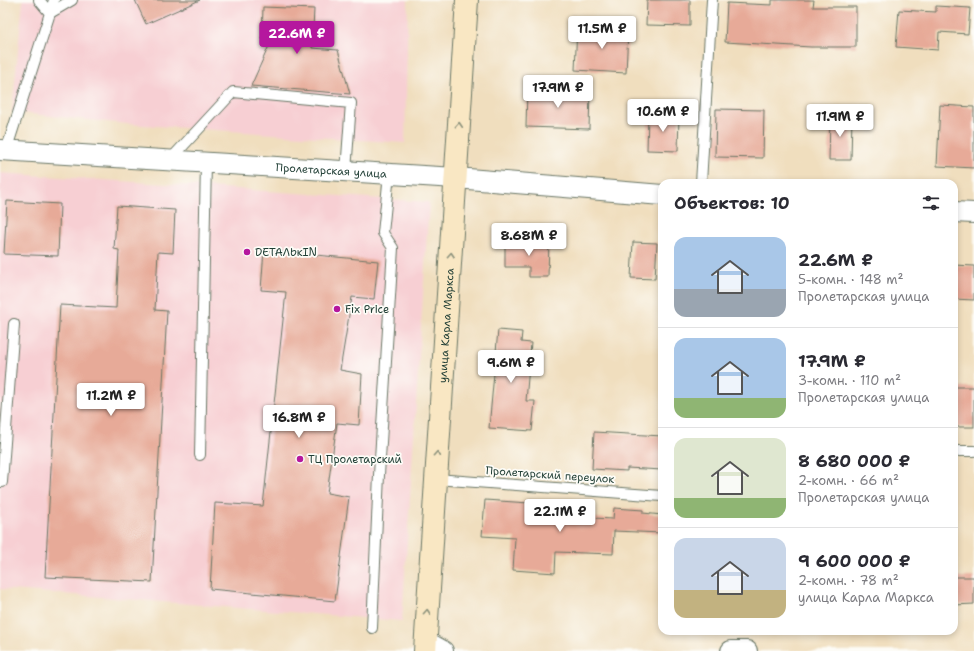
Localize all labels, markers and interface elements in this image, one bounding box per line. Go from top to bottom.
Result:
pin: 11.5M ₽ [565,16,639,50]
text: 11.5M ₽ [577,20,627,37]
pin: 22.6M ₽ [260,21,334,55]
text: 22.6M ₽ [268,25,326,42]
pin: 17.9M ₽ [521,75,595,109]
text: 17.9M ₽ [532,79,584,96]
pin: 10.6M ₽ [626,99,700,133]
text: 10.6M ₽ [636,103,690,120]
pin: 11.9M ₽ [803,104,877,138]
text: 11.9M ₽ [815,108,865,125]
one-way arrow [455,122,463,128]
street label: Пролетарская улица [275,159,388,181]
text: Объектов: 10 [674,192,790,214]
icon: filters [920,192,942,214]
pin: 8.68M ₽ [492,223,566,257]
text: 8.68M ₽ [500,227,558,244]
place label: DЕТАЛЬкIN [255,245,317,260]
marker: DЕТАЛЬкIN [242,247,252,257]
text: 22.6M ₽ [798,249,873,271]
one-way arrow [446,252,455,258]
icon: home [706,253,754,301]
street label: улица Карла Маркса [435,268,457,384]
text: 5-комн. · 148 m² [798,271,904,288]
text: Пролетарская улица [798,288,929,305]
place label: Fix Price [345,302,389,317]
marker: Fix Price [332,304,342,314]
pin: 9.6M ₽ [478,350,544,384]
text: 17.9M ₽ [798,350,866,372]
text: 9.6M ₽ [487,354,535,371]
icon: home [706,354,754,402]
text: 3-комн. · 110 m² [798,372,901,389]
pin: 11.2M ₽ [74,383,148,417]
text: 11.2M ₽ [86,387,136,404]
text: Пролетарская улица [798,389,929,406]
pin: 16.8M ₽ [262,405,336,439]
text: 16.8M ₽ [272,409,326,426]
text: 8 680 000 ₽ [798,450,910,472]
one-way arrow [433,451,442,457]
place label: ТЦ Пролетарский [308,452,402,467]
marker: ТЦ Пролетарский [295,454,305,464]
icon: home [706,454,754,502]
street label: Пролетарский переулок [485,463,615,487]
text: 2-комн. · 66 m² [798,472,899,489]
text: Пролетарская улица [798,489,929,506]
pin: 22.1M ₽ [523,499,597,533]
text: 22.1M ₽ [533,503,587,520]
text: 9 600 000 ₽ [798,550,911,572]
icon: home [706,554,754,602]
text: 2-комн. · 78 m² [798,572,899,589]
text: улица Карла Маркса [798,589,934,606]
one-way arrow [423,609,432,615]

